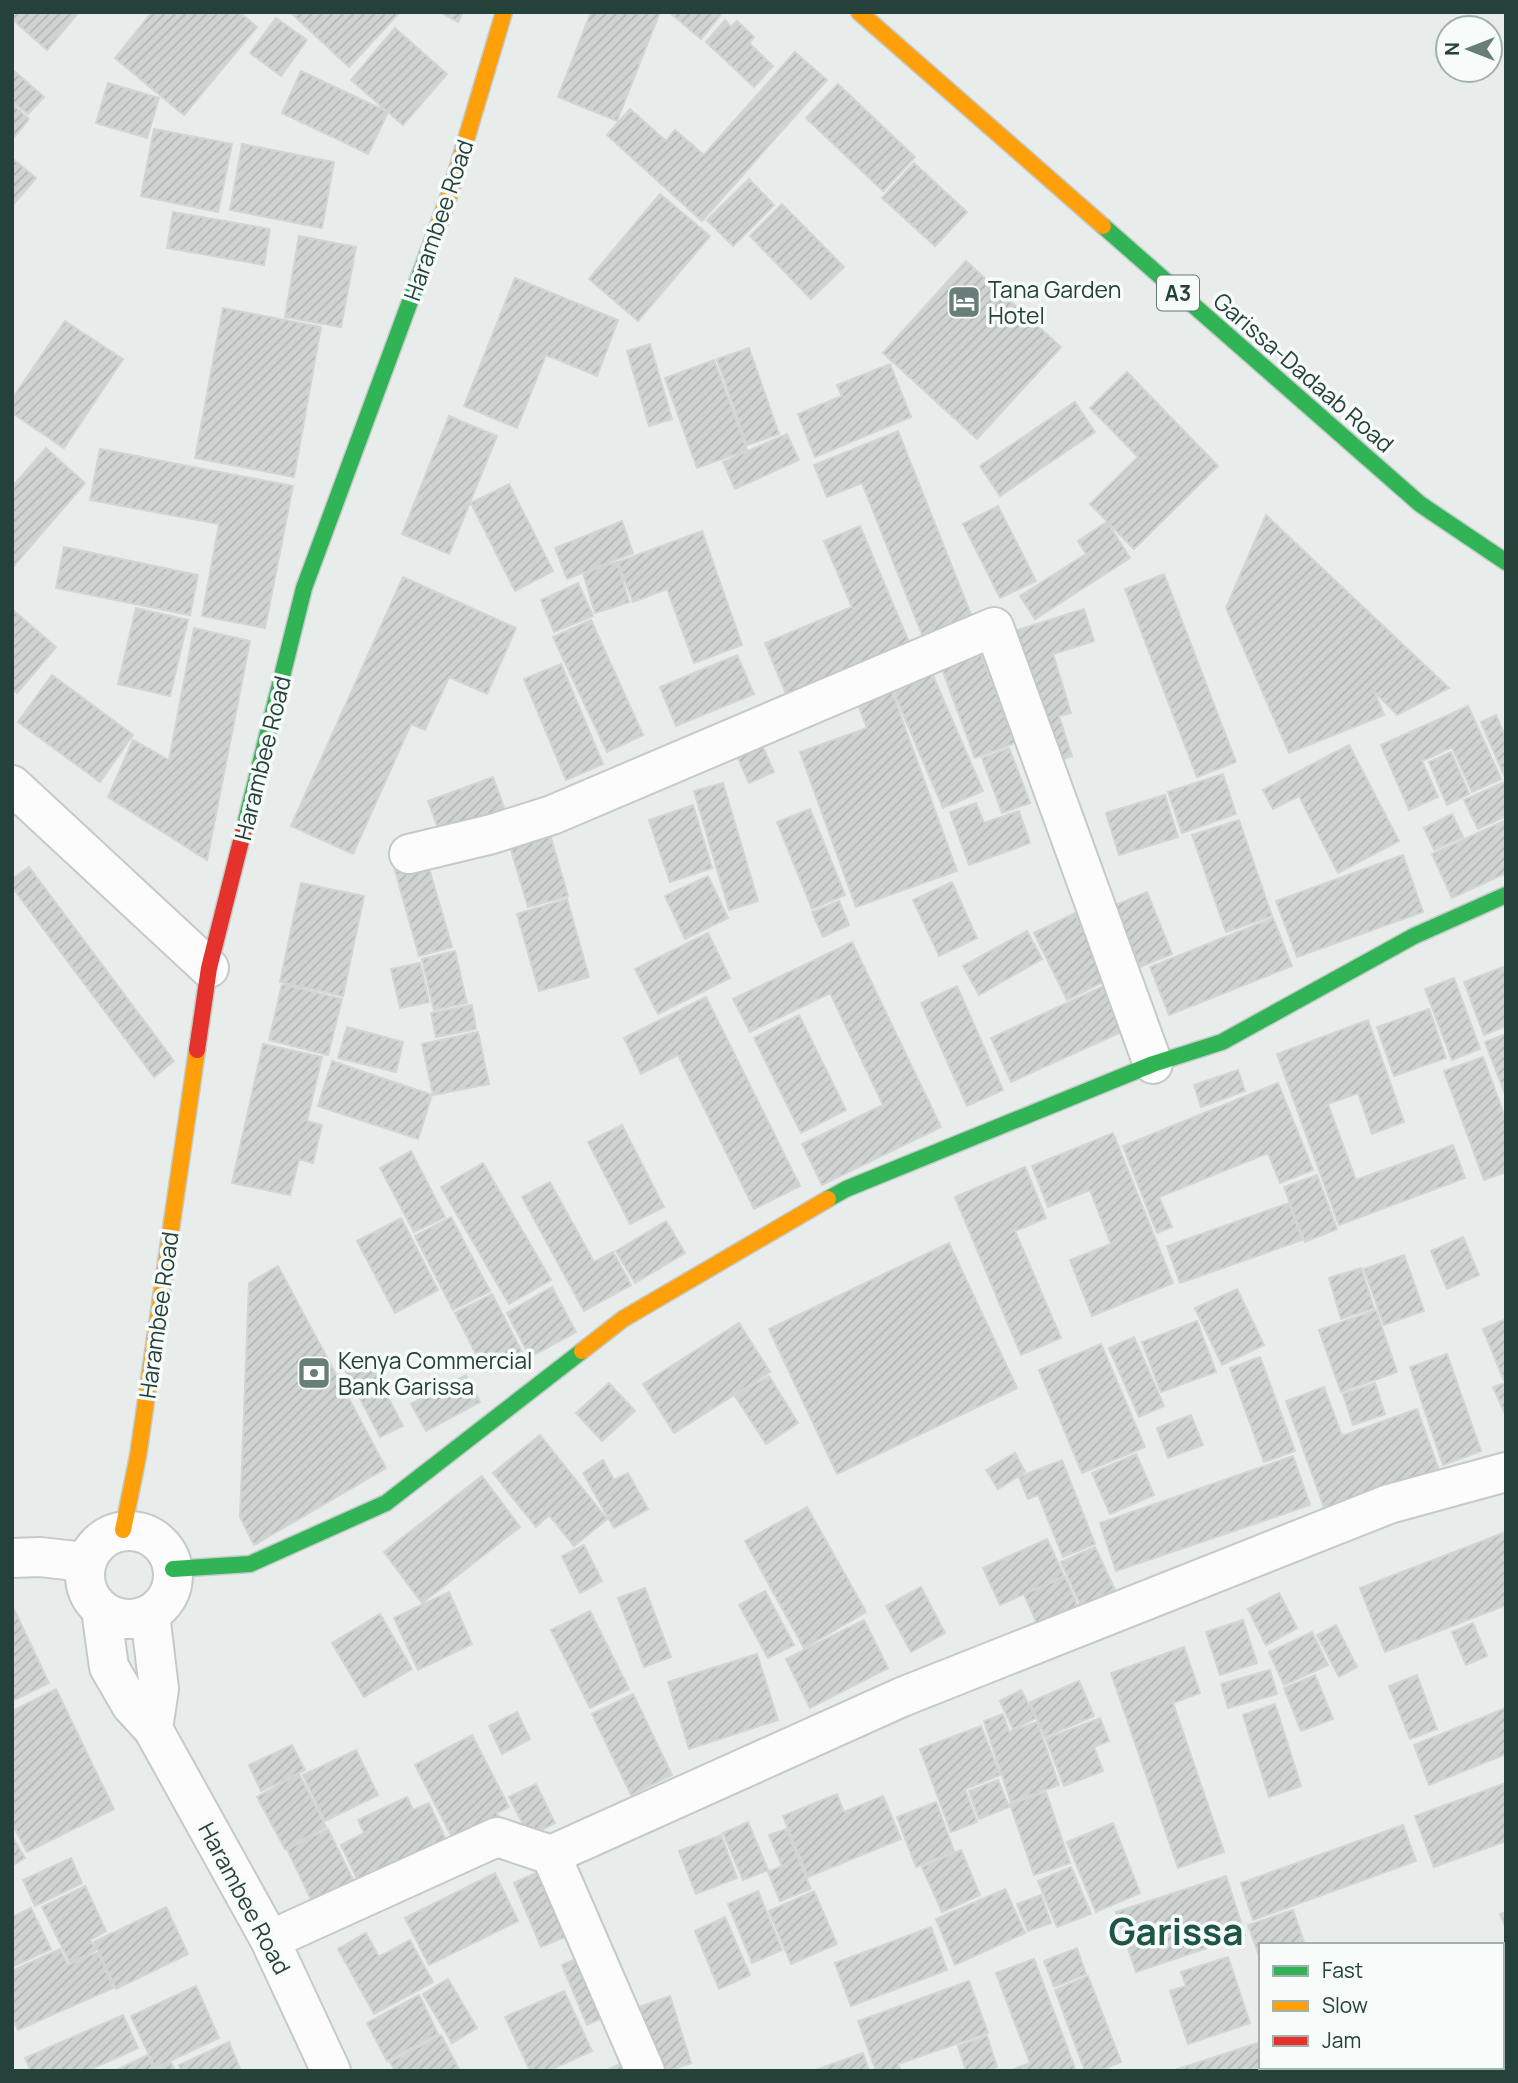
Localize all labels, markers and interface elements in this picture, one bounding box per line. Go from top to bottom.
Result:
north arrow [1434,14,1504,84]
text: N [1439,42,1465,56]
street label: Harambee Road [395,135,481,305]
place label: Tana Garden Hotel [988,273,1121,331]
road number: A3 [1157,276,1199,310]
hotel icon: Tana Garden Hotel [945,283,983,321]
street label: Garissa-Dadaab Road [1207,285,1401,459]
street label: Harambee Road [226,673,298,843]
street label: Harambee Road [130,1229,186,1401]
place label: Kenya Commercial Bank Garissa [338,1344,532,1402]
bank icon: Kenya Commercial Bank Garissa [295,1354,333,1392]
street label: Harambee Road [191,1816,299,1980]
district label: Garissa [1109,1906,1243,1956]
legend [1259,1943,1504,2069]
text: Fast [1322,1956,1363,1984]
text: Slow [1322,1991,1368,2019]
text: Jam [1322,2026,1361,2054]

